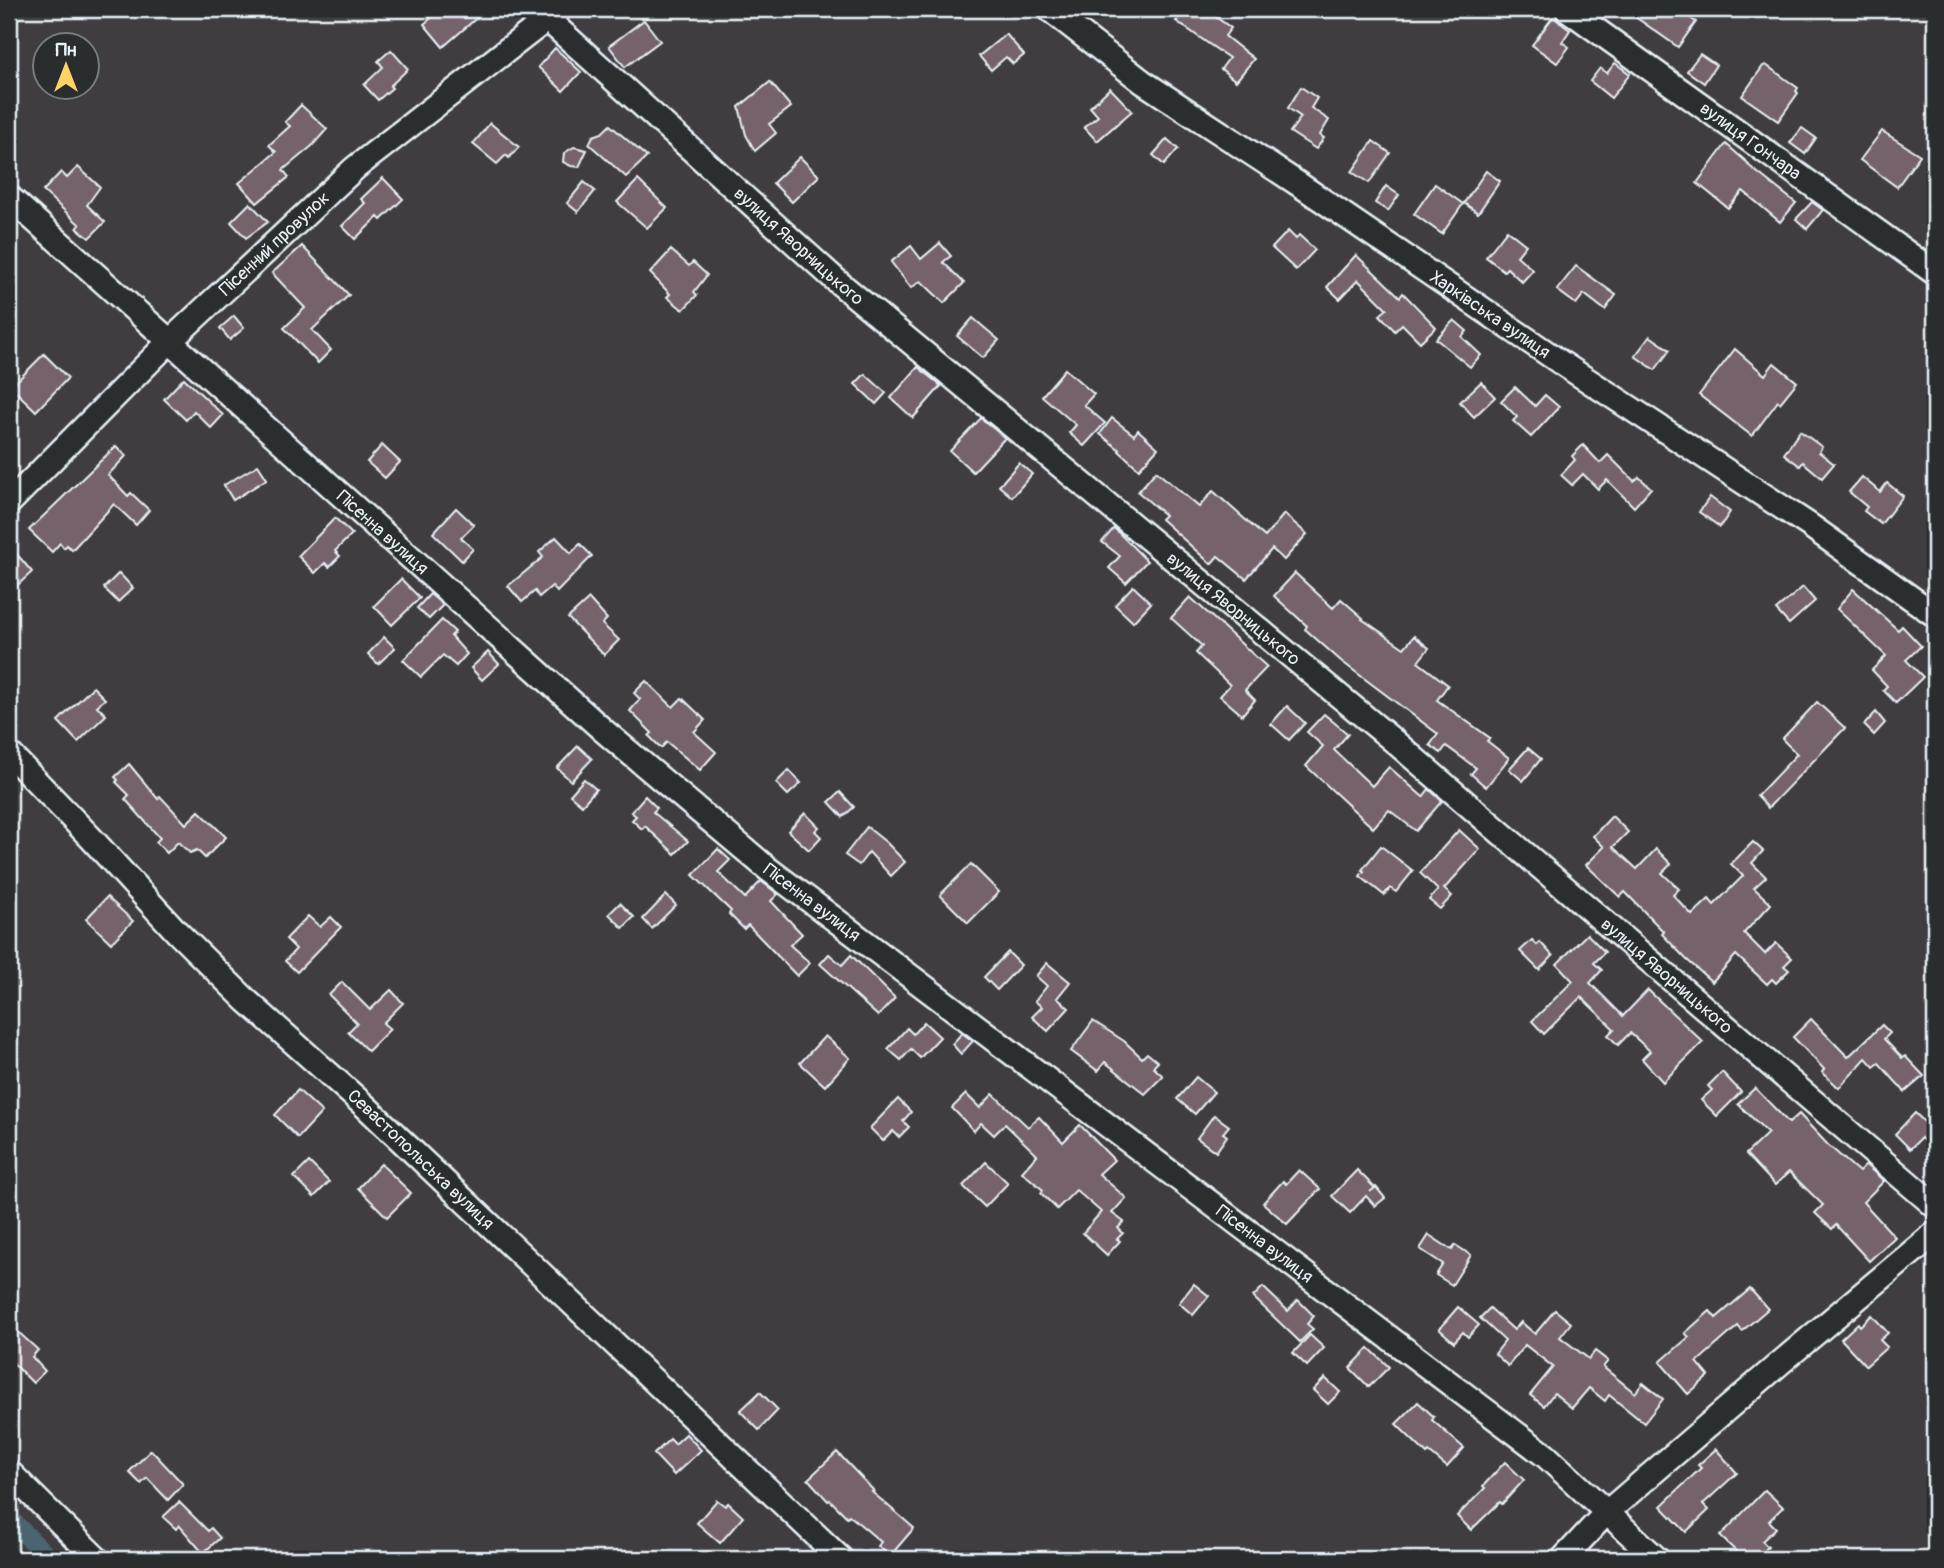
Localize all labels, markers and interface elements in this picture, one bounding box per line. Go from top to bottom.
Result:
north arrow [32,32,102,102]
text: Пн [56,38,76,62]
street label: вулиця Гончара [1695,97,1806,185]
street label: вулиця Яворницького [729,182,869,310]
street label: Пісенний провулок [214,186,334,301]
street label: Харківська вулиця [1426,265,1555,364]
street label: Пісенна вулиця [332,485,433,580]
street label: вулиця Яворницького [1162,547,1305,671]
street label: Пісенна вулиця [759,858,865,946]
street label: вулиця Яворницького [1596,913,1738,1039]
street label: Севастопольська вулиця [343,1084,499,1234]
street label: Пісенна вулиця [1211,1200,1318,1288]

